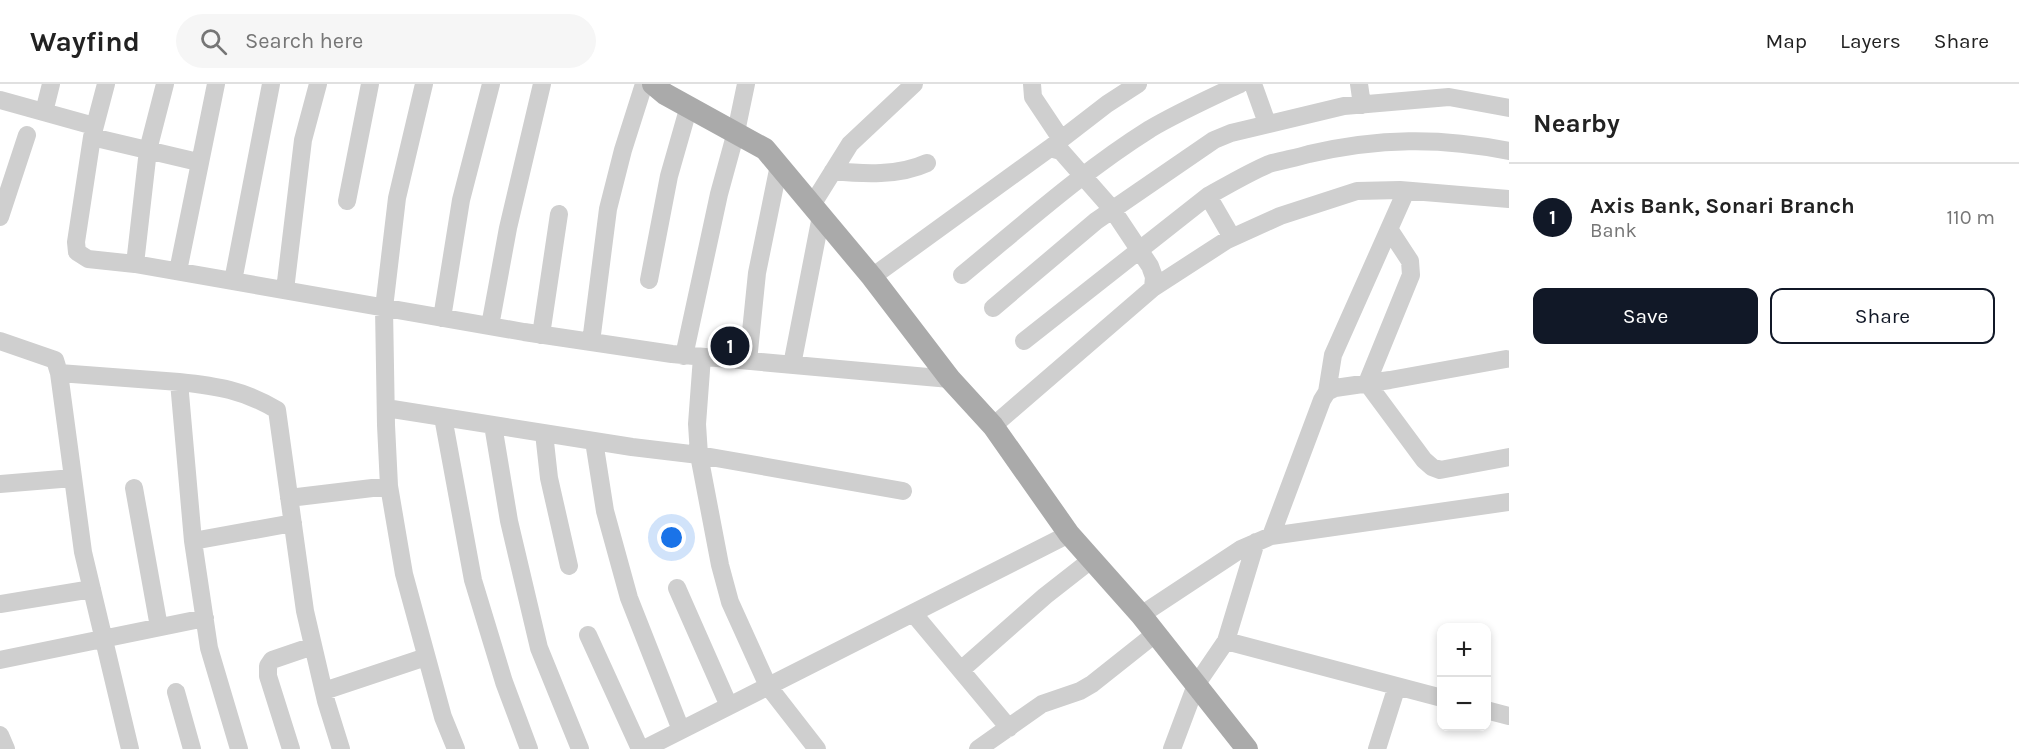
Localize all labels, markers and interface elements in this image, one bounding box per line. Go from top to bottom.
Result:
search box [176,14,596,68]
text: Wayfind [30,25,140,58]
icon: search [197,25,230,58]
text: Search here [245,28,363,54]
text: Map [1765,29,1807,53]
text: Layers [1840,29,1901,53]
text: Share [1934,29,1989,53]
text: Nearby [1533,108,1620,139]
text: Axis Bank, Sonari Branch [1590,193,1855,219]
text: 1 [1549,206,1556,229]
text: 110 m [1946,206,1995,229]
text: Bank [1590,219,1637,242]
button: Save [1533,288,1758,344]
button: Share [1770,288,1995,344]
pin: 1 [710,324,750,368]
your location [657,523,686,552]
map controls [1437,623,1491,731]
button: + [1437,623,1491,677]
button: − [1437,677,1491,731]

